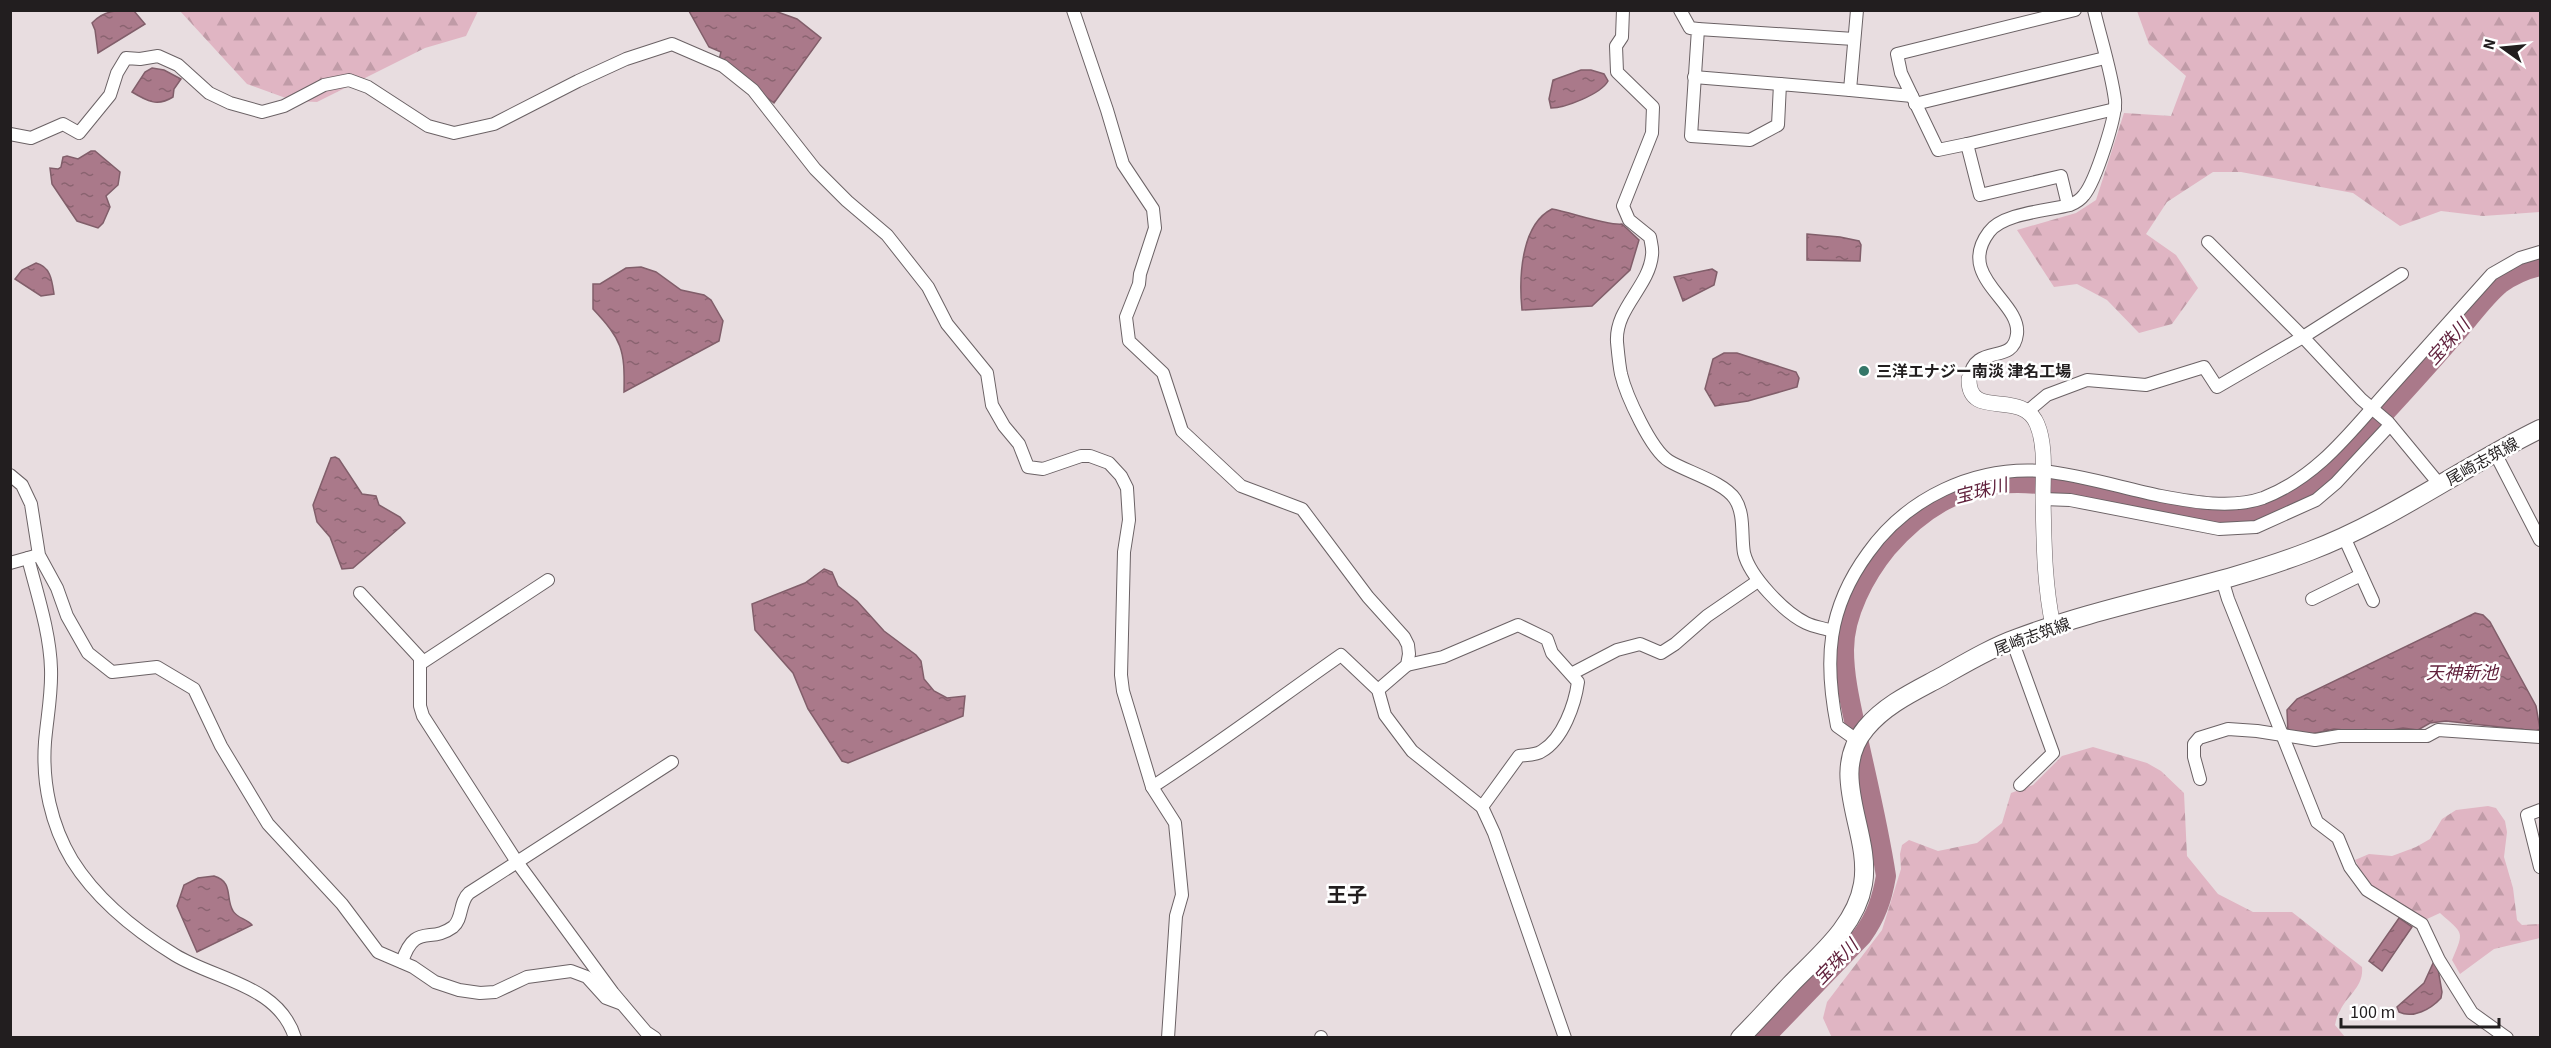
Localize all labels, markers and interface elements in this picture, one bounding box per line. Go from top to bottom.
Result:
north arrow [2473,18,2533,78]
text: N [2477,36,2501,52]
water label: 宝珠川 [2421,312,2477,371]
place label: 三洋エナジー南淡 津名工場 [1876,361,2071,383]
marker: 三洋エナジー南淡 津名工場 [1857,364,1871,378]
street label: 尾崎志筑線 [2442,433,2523,491]
water label: 宝珠川 [1952,472,2012,510]
street label: 尾崎志筑線 [1991,613,2074,661]
water label: 天神新池 [2426,661,2500,686]
district label: 王子 [1327,882,1367,910]
water label: 宝珠川 [1809,933,1865,990]
scale bar [2341,991,2498,1029]
text: 100 m [2350,1000,2395,1025]

